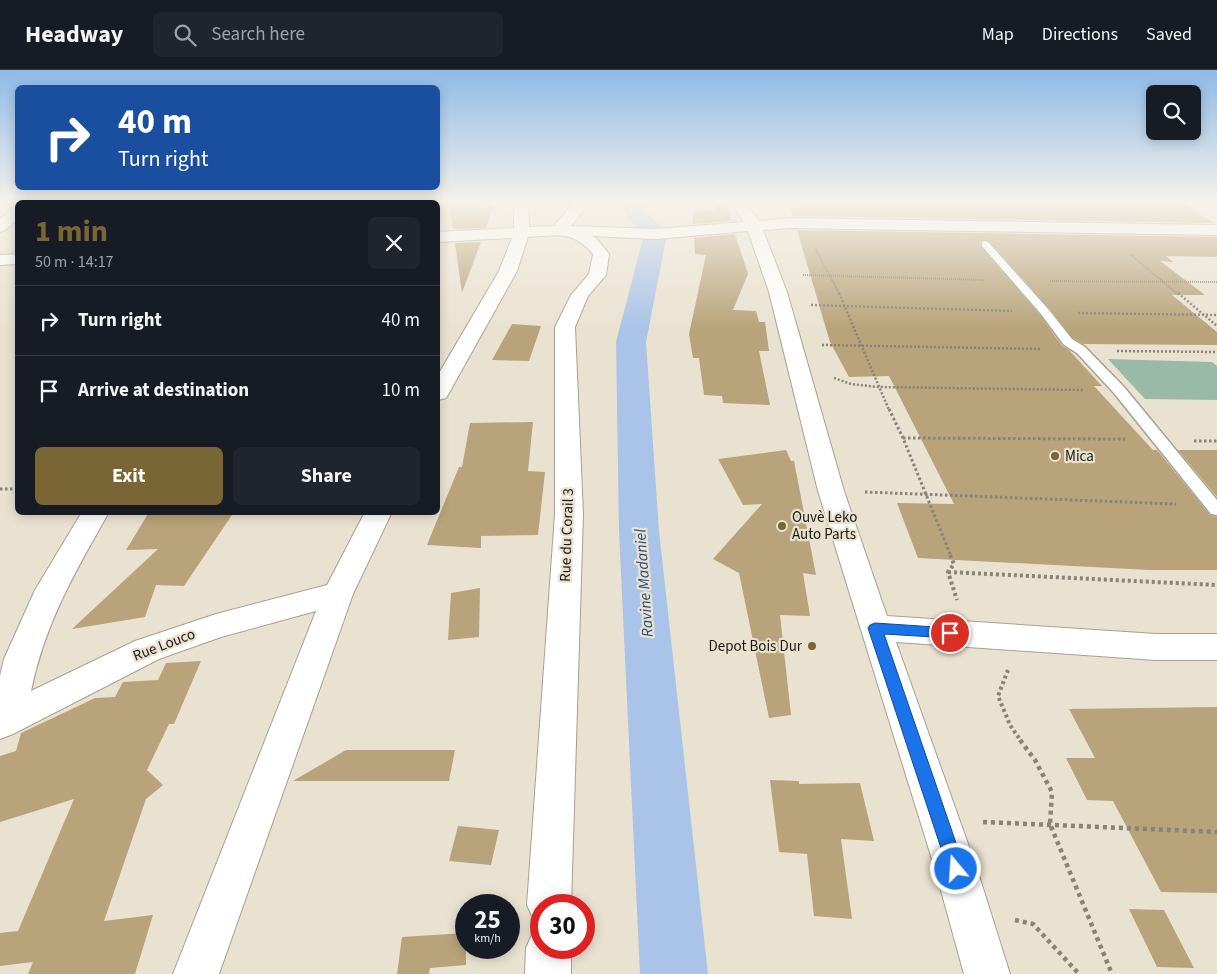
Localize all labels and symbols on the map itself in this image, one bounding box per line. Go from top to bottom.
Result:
place label: Mica [1065,446,1094,467]
marker: Mica [1049,450,1061,462]
street label: Rue du Corail 3 [555,488,579,582]
place label: Ouvè Leko Auto Parts [792,507,857,545]
marker: Ouvè Leko Auto Parts [776,520,788,532]
water label: Ravine Madaniel [629,528,659,638]
pin [929,612,971,654]
street label: Rue Louco [130,624,198,666]
place label: Depot Bois Dur [709,636,803,657]
marker: Depot Bois Dur [806,640,818,652]
position arrow [929,842,981,894]
speed limit sign: 30 [530,894,595,959]

